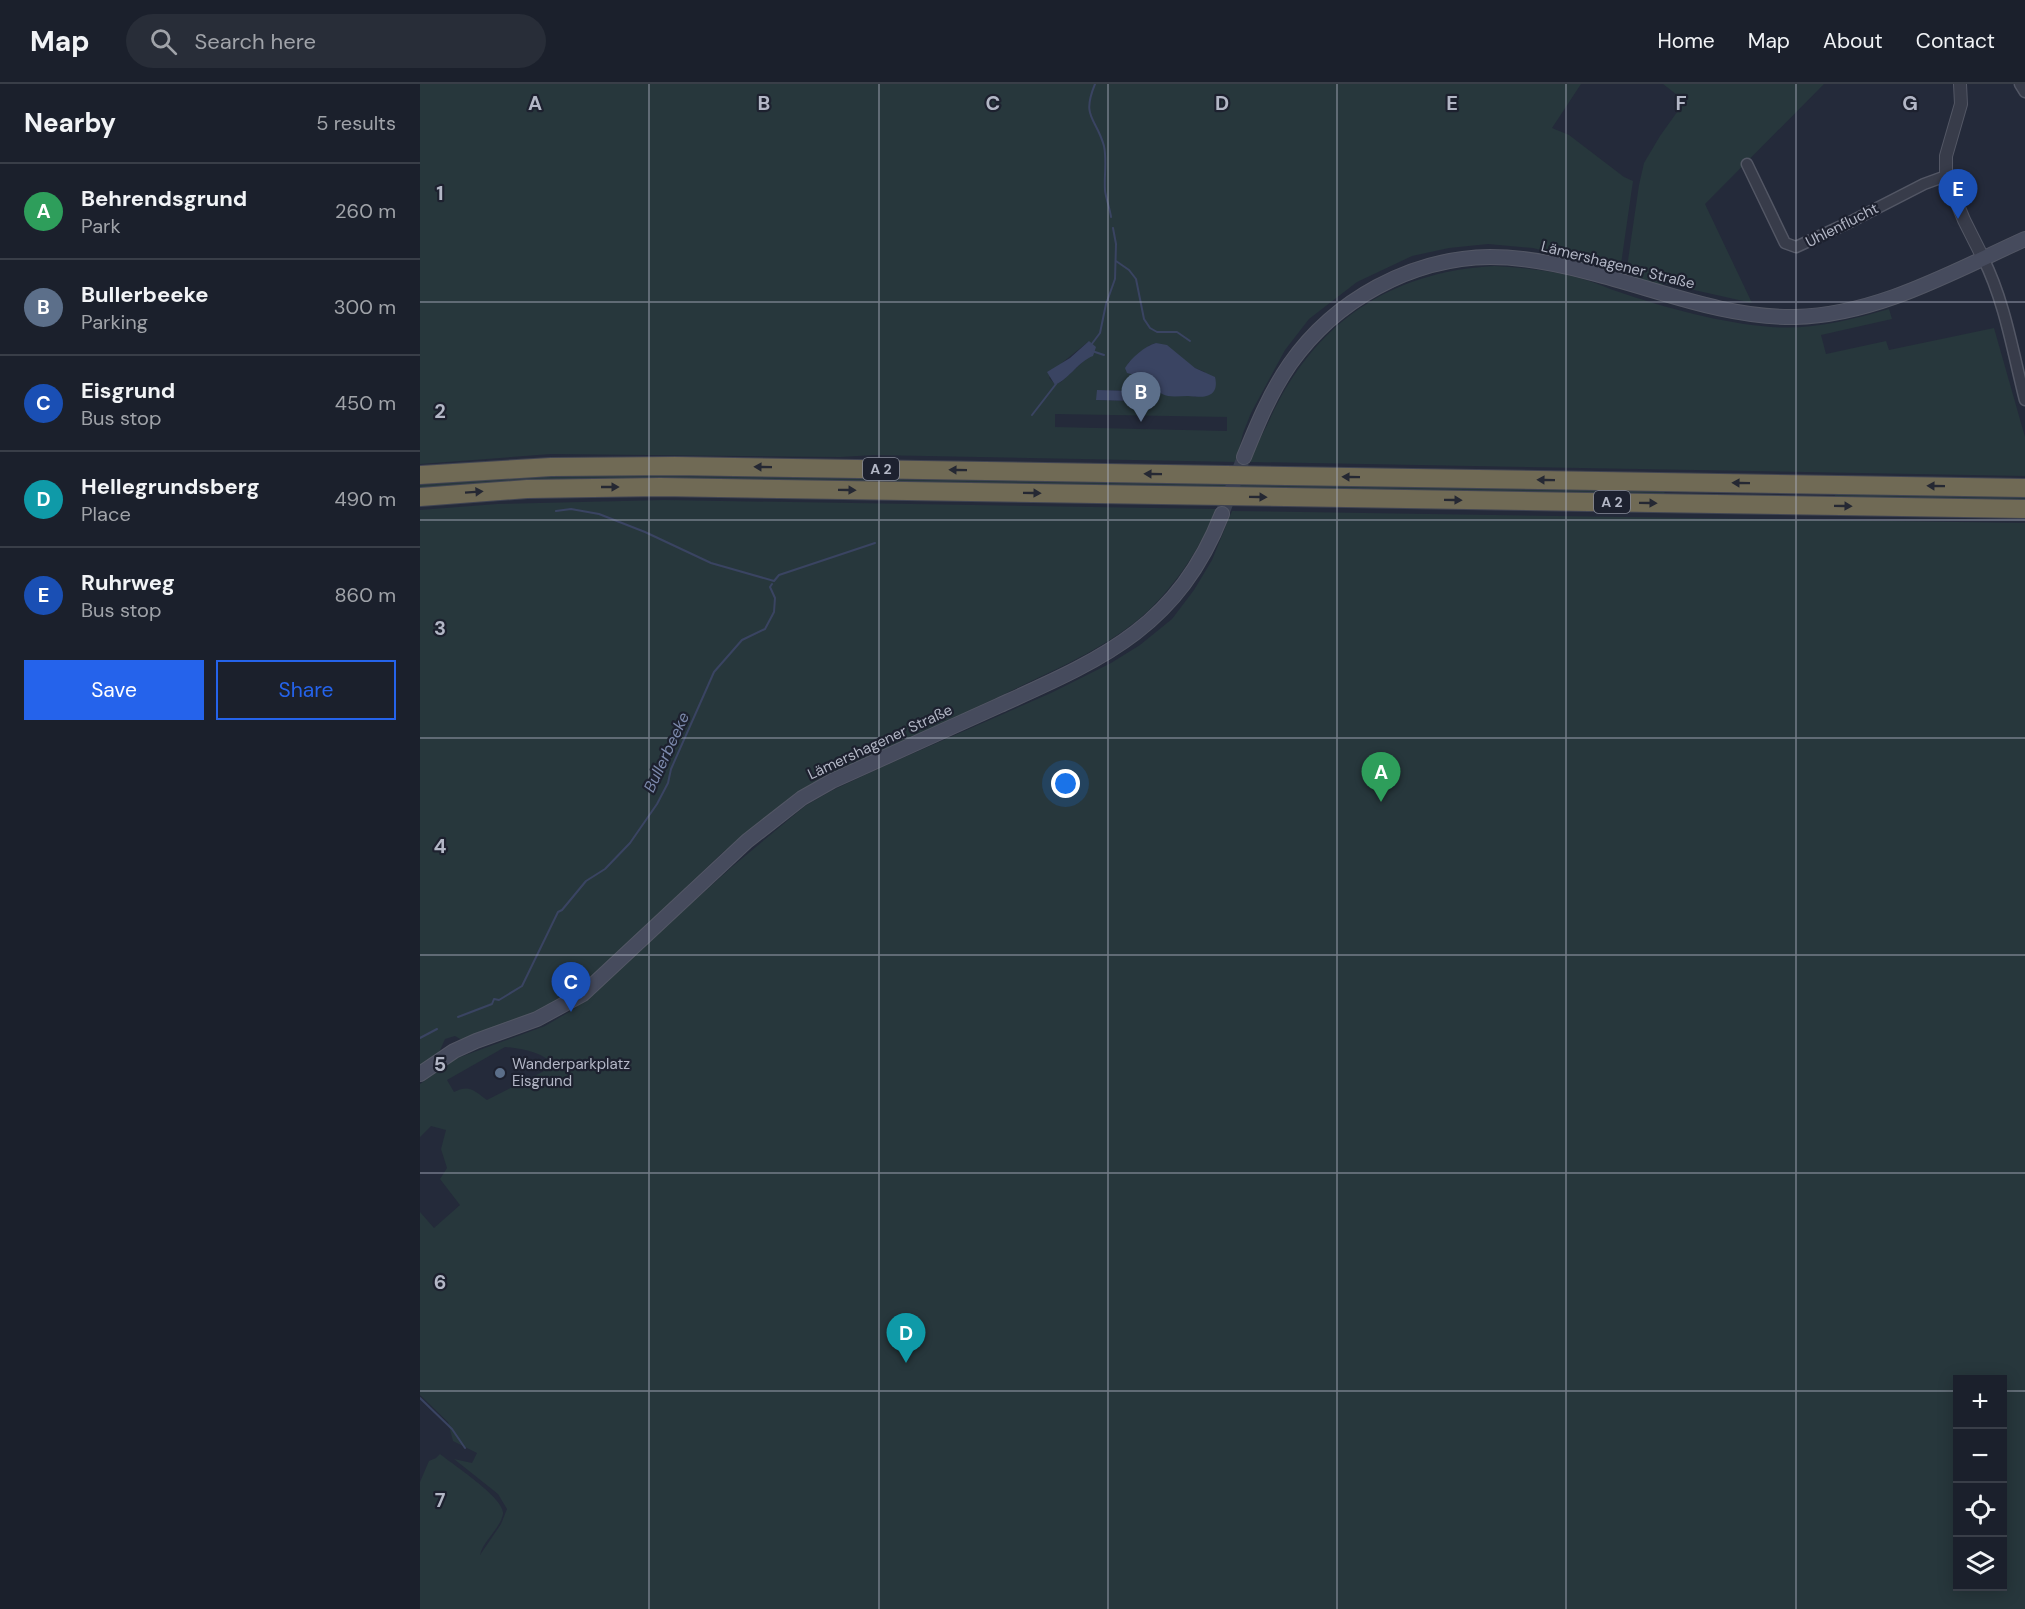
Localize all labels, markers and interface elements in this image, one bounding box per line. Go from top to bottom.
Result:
search box [126,14,546,68]
text: Map [30,23,90,60]
icon: search [147,25,180,58]
text: Search here [195,27,316,56]
text: Home [1657,27,1715,55]
text: Map [1748,27,1790,55]
text: About [1823,27,1883,55]
text: Contact [1916,27,1995,55]
text: A [528,90,542,116]
text: B [758,90,770,116]
text: C [986,90,1000,116]
text: D [1215,90,1229,116]
text: E [1446,90,1458,116]
text: F [1675,90,1687,116]
text: G [1902,90,1918,116]
text: Nearby [24,106,116,140]
text: 5 results [316,110,396,136]
pin: E [1938,170,1978,219]
text: 1 [436,180,444,206]
text: Behrendsgrund [81,184,247,213]
text: A [36,198,51,224]
text: 260 m [335,198,396,224]
street label: Uhlenflucht [1802,198,1882,252]
text: Park [81,213,121,239]
street label: Lämershagener Straße [1539,236,1697,294]
text: Bullerbeeke [81,280,209,309]
text: B [37,294,50,320]
text: 300 m [334,294,396,320]
text: Parking [81,309,148,335]
pin: B [1122,372,1160,422]
text: Eisgrund [81,376,175,405]
text: C [36,390,51,416]
text: 450 m [335,390,396,416]
text: 2 [434,398,446,424]
text: Bus stop [81,405,161,431]
road number: A 2 [863,458,899,480]
one-way arrow [754,462,773,472]
one-way arrow [949,466,968,475]
one-way arrow [1144,469,1163,478]
text: Hellegrundsberg [81,472,260,501]
one-way arrow [1342,472,1361,481]
one-way arrow [1537,475,1556,484]
one-way arrow [1732,478,1751,488]
one-way arrow [1927,481,1946,491]
one-way arrow [600,482,619,492]
one-way arrow [837,485,856,494]
text: D [36,486,51,512]
text: 490 m [334,486,396,512]
one-way arrow [464,488,483,497]
one-way arrow [1023,488,1042,498]
road number: A 2 [1594,491,1630,513]
one-way arrow [1249,492,1268,502]
one-way arrow [1444,495,1463,505]
one-way arrow [1639,498,1658,508]
text: Place [81,501,131,527]
one-way arrow [1834,501,1853,511]
text: Ruhrweg [81,568,175,597]
text: E [38,582,49,608]
text: 860 m [334,582,396,608]
text: Bus stop [81,597,161,623]
text: 3 [434,615,446,641]
button: Save [24,660,204,720]
button: Share [216,660,396,720]
street label: Lämershagener Straße [804,700,956,784]
water label: Bullerbeeke [639,709,694,796]
pin: A [1362,752,1400,802]
your location [1051,769,1080,798]
text: 4 [434,833,447,859]
pin: C [552,962,590,1012]
text: 5 [434,1051,446,1077]
place label: Wanderparkplatz Eisgrund [512,1054,630,1091]
marker: Wanderparkplatz Eisgrund [493,1066,507,1080]
text: 6 [434,1269,446,1295]
pin: D [886,1314,926,1363]
map controls [1953,1375,2007,1591]
button: + [1953,1375,2007,1429]
button: − [1953,1429,2007,1483]
button: locate [1953,1483,2007,1537]
text: 7 [435,1487,446,1513]
button: layers [1953,1537,2007,1591]

